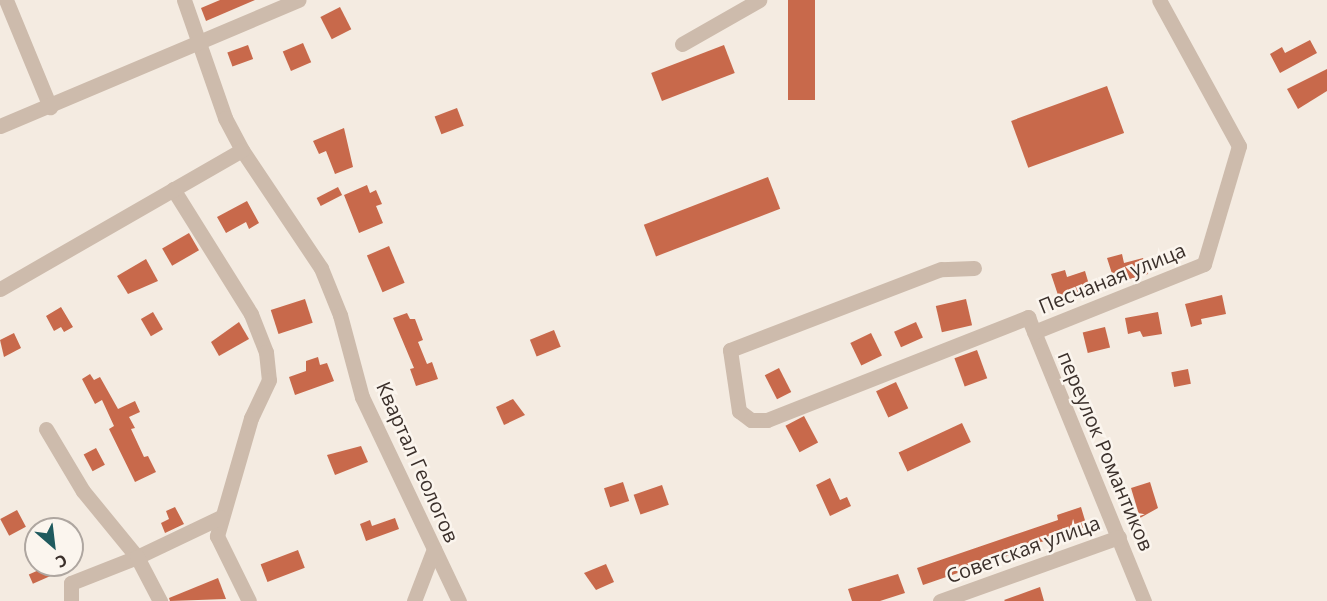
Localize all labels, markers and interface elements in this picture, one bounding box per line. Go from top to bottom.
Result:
street label: Песчаная улица [1035,238,1189,318]
street label: переулок Романтиков [1053,348,1159,554]
street label: Квартал Геологов [372,378,464,546]
street label: Советская улица [943,510,1103,588]
north arrow [24,517,84,577]
text: С [52,549,71,573]

